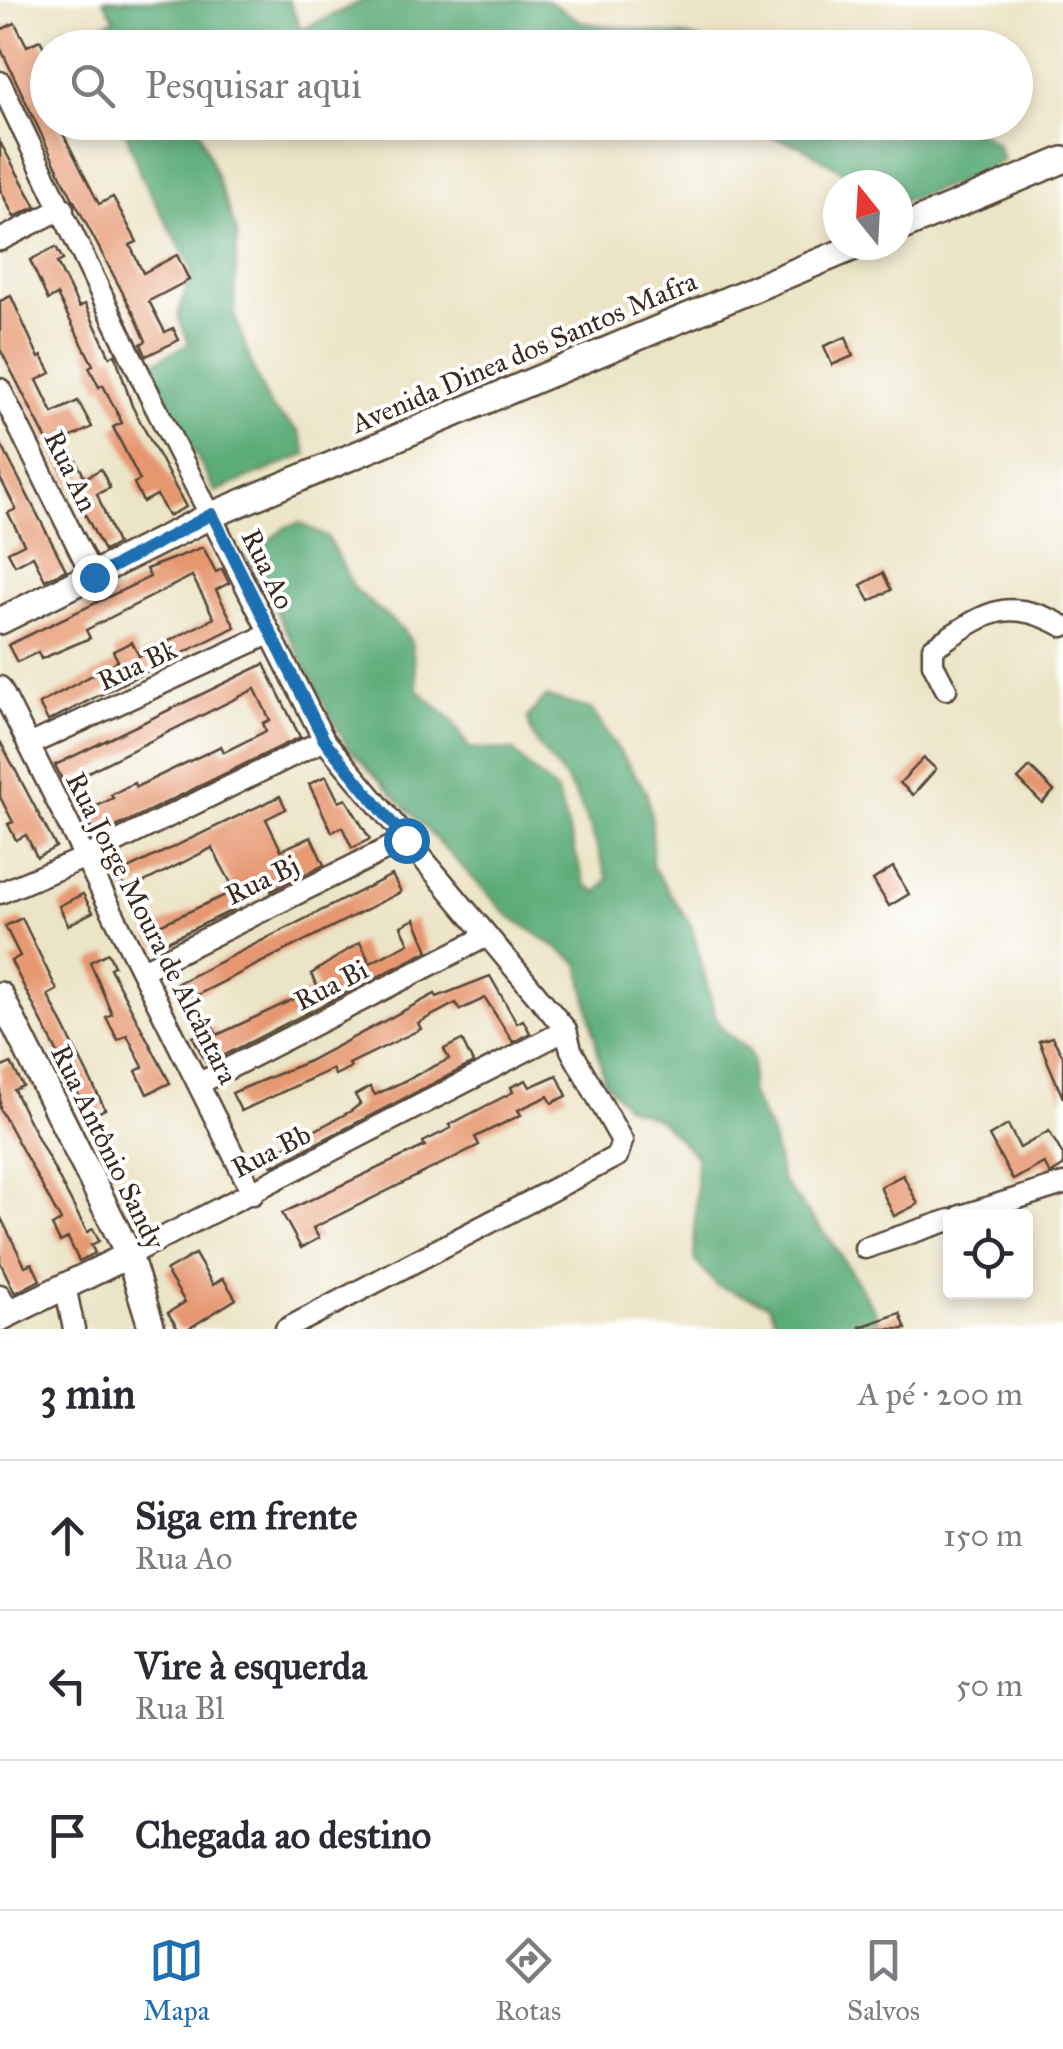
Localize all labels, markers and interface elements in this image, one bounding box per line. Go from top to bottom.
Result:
search box [30,30,1033,140]
icon: search [65,58,120,113]
text: Pesquisar aqui [145,62,362,108]
north arrow [823,170,913,260]
street label: Avenida Dinea dos Santos Mafra [345,263,702,441]
street label: Rua An [36,425,106,517]
street label: Rua Ao [234,523,302,615]
route end [72,555,118,601]
street label: Rua Bk [92,631,182,699]
street label: Rua Jorge Moura de Alcântara [58,766,246,1090]
route start [384,818,430,864]
street label: Rua Bj [219,847,305,913]
street label: Rua Bi [288,951,374,1018]
street label: Rua Antônio Sandy [43,1039,173,1256]
street label: Rua Bb [225,1116,317,1186]
map controls [943,1209,1033,1299]
button: locate [943,1209,1033,1299]
text: 3 min [40,1368,135,1420]
text: A pé · 200 m [858,1375,1023,1414]
text: Siga em frente [135,1493,358,1539]
icon: ahead [40,1508,95,1563]
text: 150 m [943,1516,1023,1555]
text: Rua Ao [135,1539,232,1578]
text: Vire à esquerda [135,1643,367,1689]
icon: left [40,1658,95,1713]
text: 50 m [956,1666,1023,1705]
text: Rua Bl [135,1689,225,1728]
icon: arrive [40,1808,95,1863]
text: Chegada ao destino [135,1812,431,1858]
tab: Mapa [143,1933,209,2028]
tab: Rotas [495,1933,561,2028]
tab: Salvos [847,1933,920,2028]

